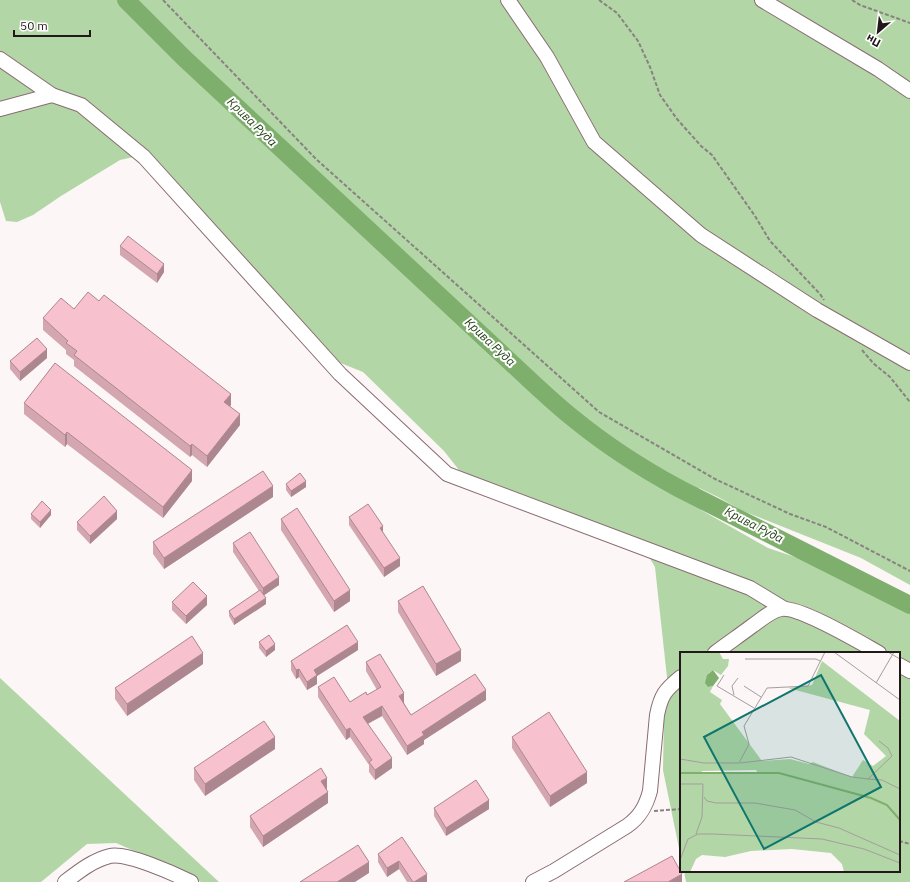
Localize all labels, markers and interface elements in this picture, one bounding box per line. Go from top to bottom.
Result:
scale bar [14,12,90,38]
north arrow [858,12,898,52]
text: 50 m [20,18,48,33]
text: Пн [864,31,883,50]
water label: Крива Руда [224,94,280,149]
water label: Крива Руда [462,314,519,369]
water label: Крива Руда [722,503,786,546]
inset map [680,652,900,872]

